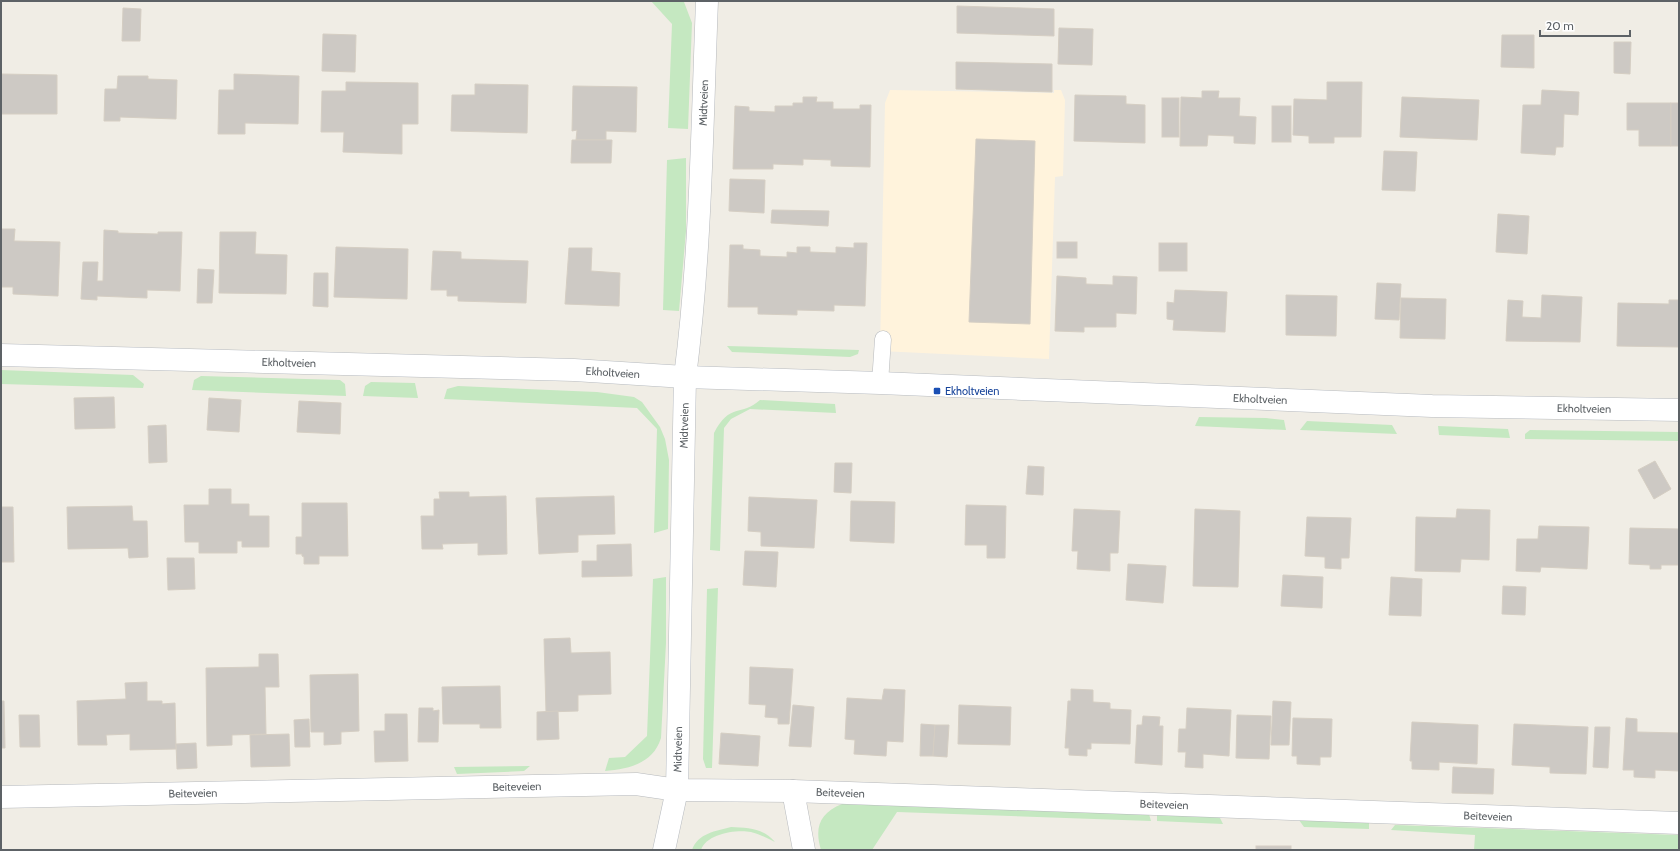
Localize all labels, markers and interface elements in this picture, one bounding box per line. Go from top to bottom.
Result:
scale bar [1540,12,1630,38]
text: 20 m [1546,18,1574,33]
street label: Midtveien [696,79,711,126]
street label: Ekholtveien [262,355,316,370]
street label: Ekholtveien [585,364,640,381]
place label: Ekholtveien [945,384,999,398]
marker: Ekholtveien [932,386,942,396]
street label: Ekholtveien [1233,391,1288,407]
street label: Ekholtveien [1557,401,1611,416]
street label: Midtveien [677,402,692,449]
street label: Midtveien [670,726,685,773]
street label: Beiteveien [492,779,541,794]
street label: Beiteveien [816,785,865,801]
street label: Beiteveien [168,786,218,801]
street label: Beiteveien [1139,797,1189,812]
street label: Beiteveien [1463,808,1513,824]

